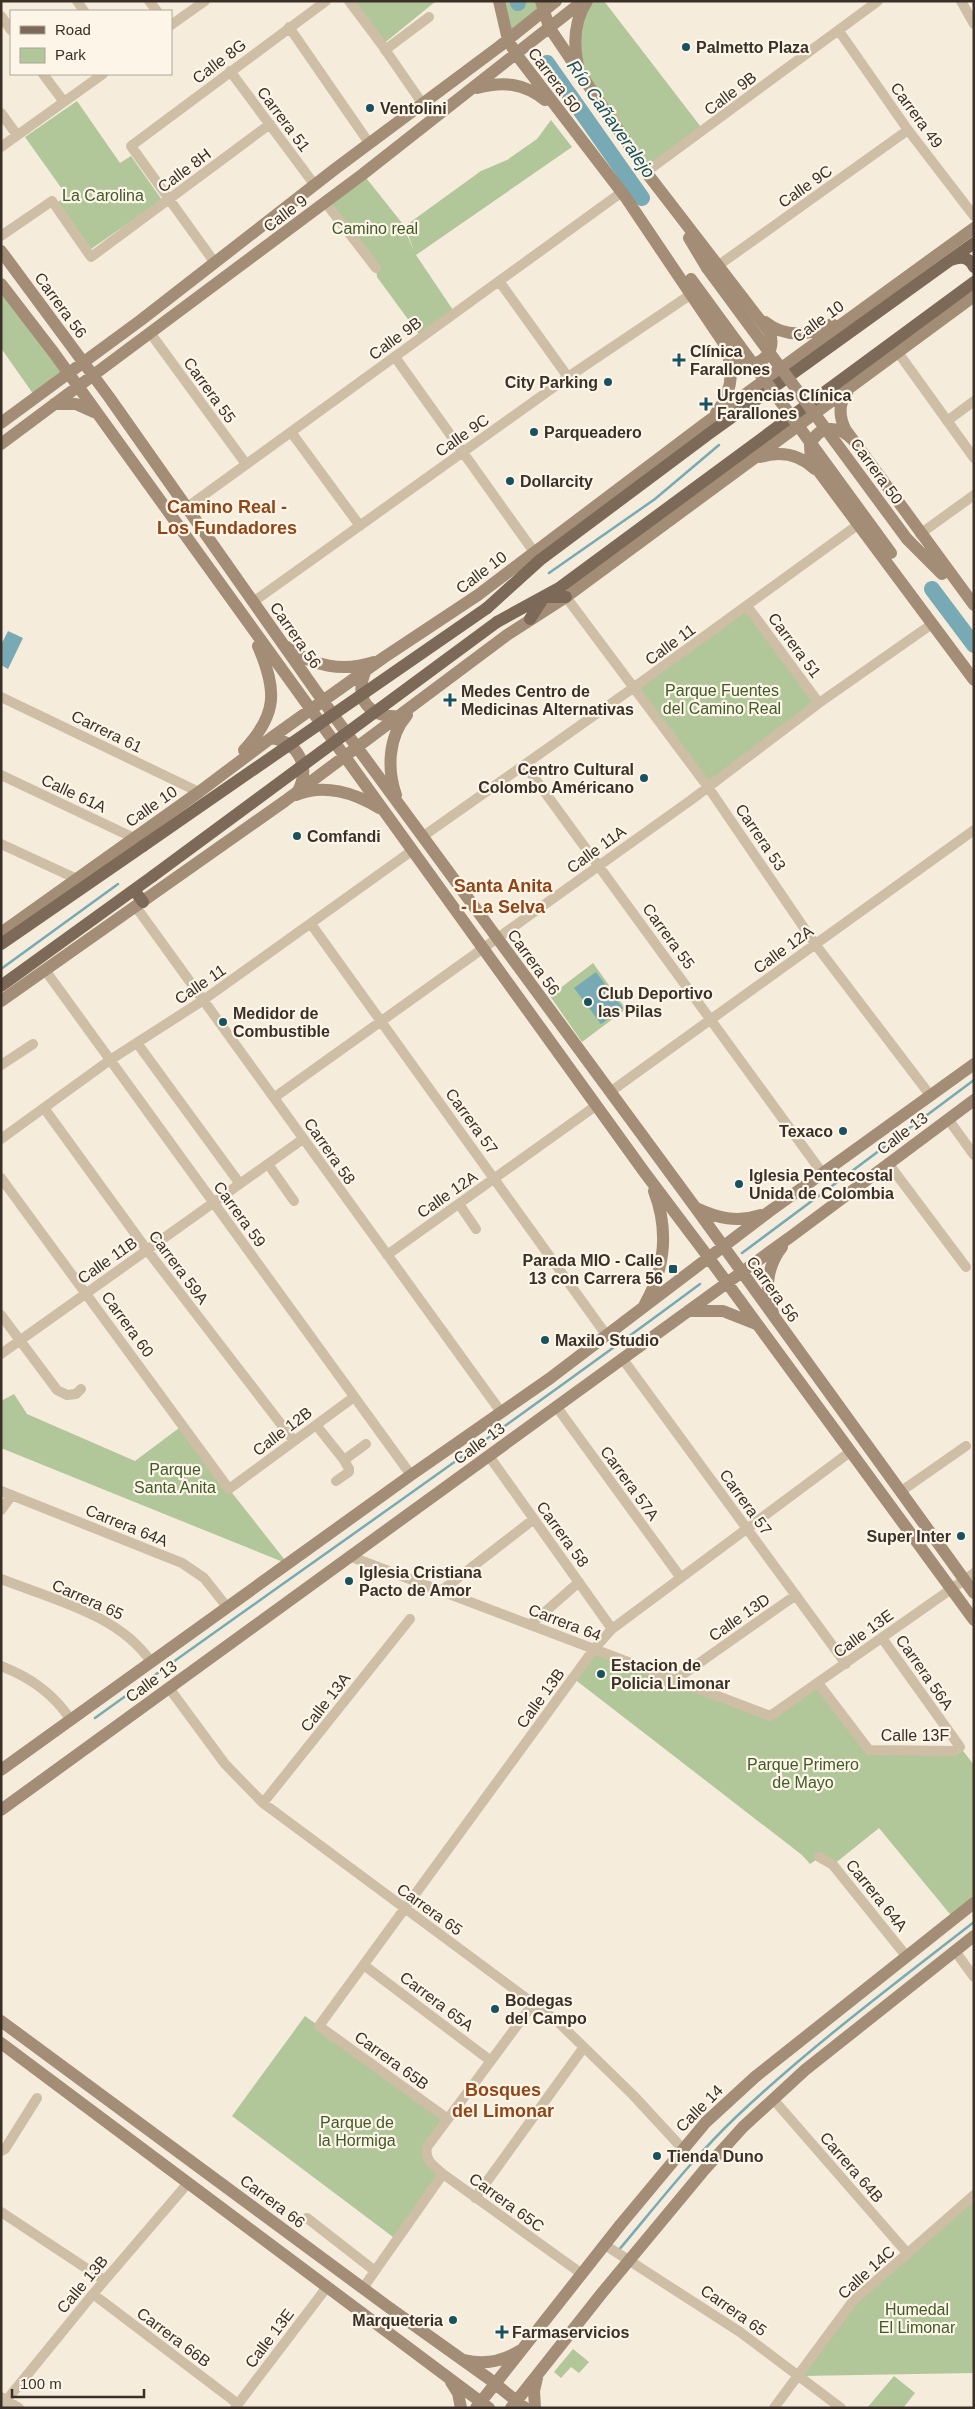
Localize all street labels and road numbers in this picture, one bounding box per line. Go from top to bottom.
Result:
street label: Calle 8G [189,36,249,87]
street label: Carrera 50 [525,45,584,116]
street label: Calle 9B [701,68,760,118]
street label: Carrera 49 [887,79,946,151]
street label: Carrera 51 [254,84,313,155]
street label: Calle 8H [155,145,214,196]
street label: Calle 9C [775,162,835,211]
street label: Calle 9 [260,192,310,235]
street label: Carrera 56 [31,269,90,341]
street label: Calle 10 [790,297,847,346]
street label: Calle 9B [366,314,425,363]
street label: Carrera 55 [180,354,239,426]
street label: Calle 9C [432,411,492,460]
street label: Carrera 50 [847,435,906,507]
street label: Calle 10 [453,548,510,597]
street label: Carrera 56 [267,599,325,672]
street label: Carrera 51 [765,610,824,681]
street label: Calle 11 [642,621,699,668]
street label: Carrera 61 [69,707,145,756]
street label: Calle 61A [39,771,109,816]
street label: Calle 10 [122,783,180,830]
street label: Carrera 53 [732,801,789,874]
street label: Calle 11A [564,822,629,876]
street label: Carrera 55 [639,900,698,972]
street label: Calle 12A [750,922,817,977]
street label: Carrera 56 [504,926,563,998]
street label: Calle 11 [172,961,229,1008]
street label: Carrera 57 [442,1085,501,1157]
street label: Calle 13 [874,1109,931,1158]
street label: Carrera 58 [301,1115,359,1188]
street label: Calle 12A [414,1167,481,1221]
street label: Carrera 59 [210,1178,269,1250]
street label: Carrera 59A [146,1227,212,1307]
street label: Calle 11B [74,1234,140,1287]
street label: Carrera 56 [743,1253,802,1325]
street label: Carrera 60 [98,1288,157,1360]
street label: Calle 12B [249,1404,315,1459]
street label: Calle 13 [451,1419,508,1468]
street label: Carrera 57A [597,1443,662,1524]
street label: Carrera 57 [716,1466,775,1538]
street label: Carrera 58 [533,1498,592,1570]
street label: Carrera 64A [83,1501,171,1550]
street label: Carrera 65 [49,1576,126,1623]
street label: Calle 13D [706,1590,773,1645]
street label: Carrera 64 [526,1601,604,1644]
street label: Calle 13E [830,1606,896,1661]
street label: Carrera 56A [893,1632,957,1713]
street label: Calle 13 [123,1657,180,1706]
street label: Calle 13B [513,1665,568,1731]
street label: Calle 13A [297,1669,354,1735]
street label: Calle 13F [881,1727,949,1744]
street label: Carrera 64A [843,1856,911,1935]
street label: Carrera 65 [394,1880,466,1939]
street label: Carrera 65A [397,1968,477,2035]
street label: Carrera 65B [351,2028,432,2093]
street label: Calle 14 [673,2082,726,2135]
street label: Carrera 64B [817,2129,887,2206]
street label: Carrera 65C [466,2170,547,2235]
street label: Carrera 66 [237,2172,308,2231]
street label: Calle 14C [835,2243,898,2302]
street label: Calle 13B [54,2252,111,2316]
street label: Carrera 65 [698,2282,770,2339]
street label: Carrera 66B [134,2304,214,2370]
street label: Calle 13E [242,2305,297,2371]

